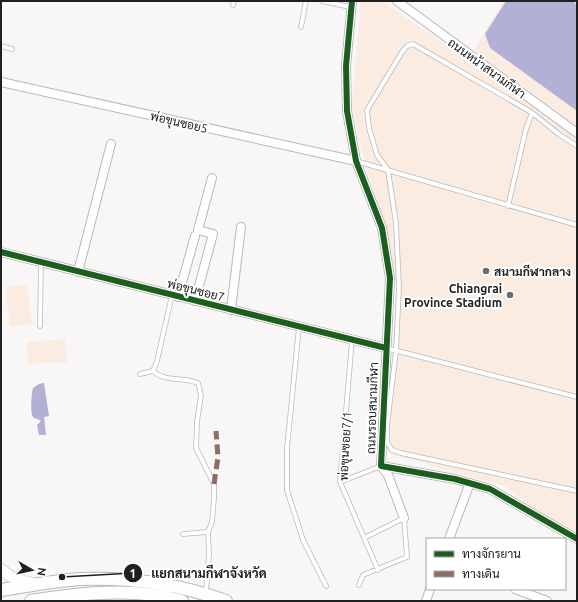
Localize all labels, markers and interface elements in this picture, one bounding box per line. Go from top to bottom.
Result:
street label: ถนนหน้าสนามกีฬา [446,35,529,100]
street label: พ่อขุนซอย5 [148,109,209,138]
place label: สนามกีฬากลาง [494,264,571,278]
marker: สนามกีฬากลาง [481,266,491,276]
street label: พ่อขุนซอย7 [165,277,226,306]
place label: Chiangrai Province Stadium [404,282,502,309]
marker: Chiangrai Province Stadium [505,290,515,300]
street label: ถนนรอบสนามกีฬา [363,362,380,454]
street label: พ่อขุนซอย7/1 [337,411,356,481]
legend [426,538,566,590]
text: ทางจักรยาน [462,547,521,560]
north arrow [12,550,52,590]
callout: แยกสนามกีฬาจังหวัด [123,561,274,586]
text: แยกสนามกีฬาจังหวัด [151,564,267,580]
text: N [35,567,48,577]
text: 1 [130,567,136,580]
text: ทางเดิน [462,567,500,580]

